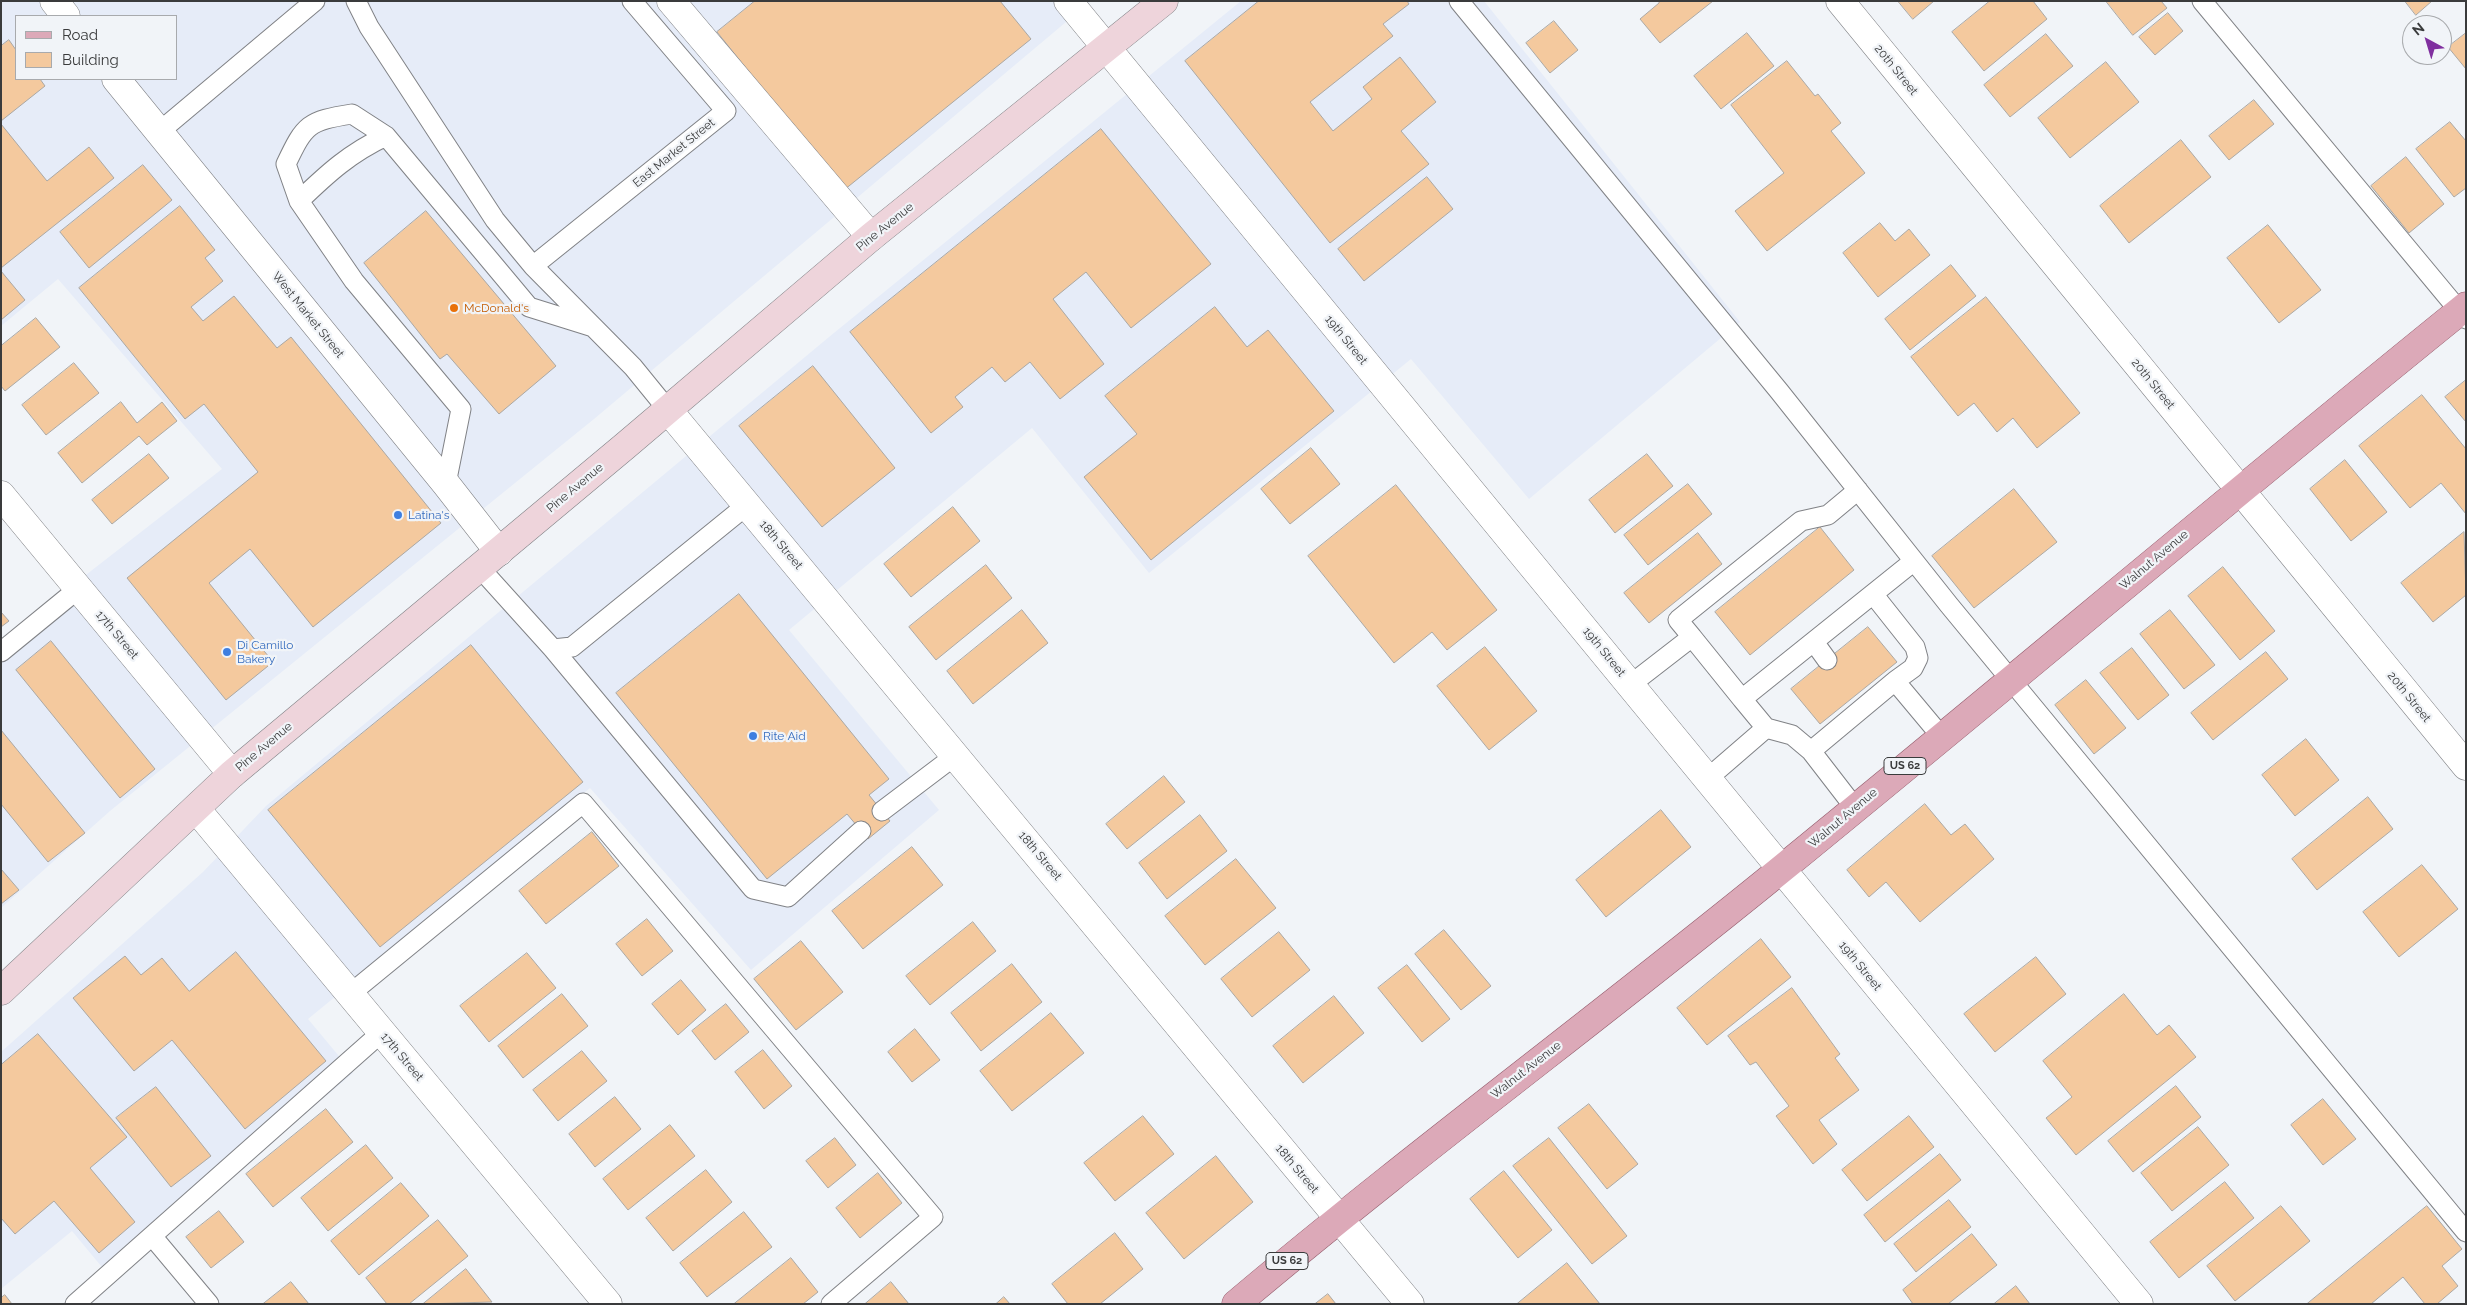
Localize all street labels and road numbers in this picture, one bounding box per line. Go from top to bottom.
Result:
street label: 20th Street [1871,42,1921,98]
street label: East Market Street [630,116,718,190]
street label: Pine Avenue [854,200,916,254]
street label: West Market Street [269,269,347,361]
street label: 19th Street [1322,312,1370,368]
street label: 20th Street [2128,356,2178,412]
street label: Pine Avenue [544,460,606,516]
street label: 18th Street [756,518,806,572]
street label: Walnut Avenue [2117,527,2191,593]
street label: 17th Street [93,608,141,662]
street label: 19th Street [1580,624,1628,680]
street label: 20th Street [2384,669,2434,725]
street label: Pine Avenue [233,719,295,775]
road number: US 62 [1884,758,1926,774]
street label: Walnut Avenue [1806,785,1880,851]
street label: 18th Street [1015,829,1065,883]
street label: 19th Street [1836,938,1884,994]
street label: 17th Street [378,1030,426,1084]
street label: Walnut Avenue [1488,1038,1564,1102]
street label: 18th Street [1272,1142,1322,1196]
road number: US 62 [1266,1252,1308,1270]

